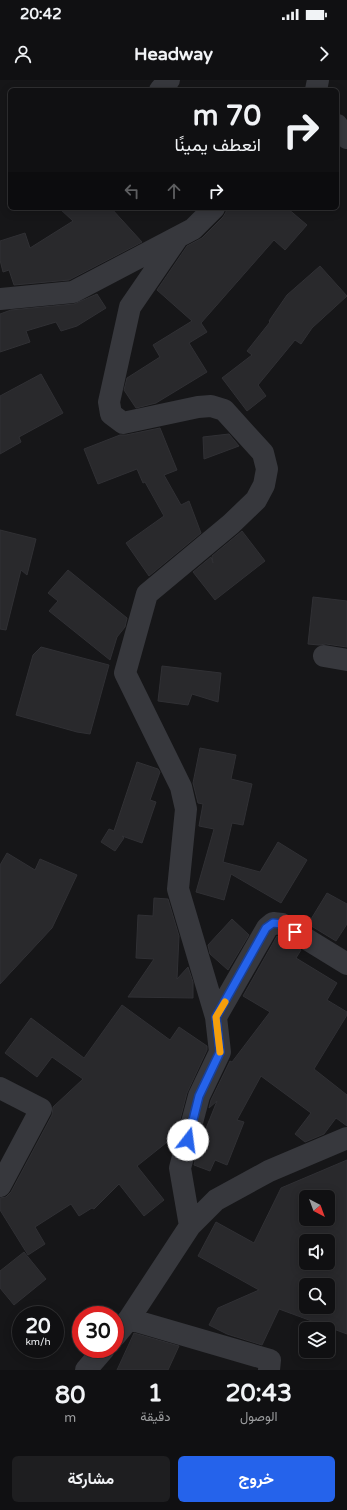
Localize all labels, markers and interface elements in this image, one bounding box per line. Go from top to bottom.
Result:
text: 20:42 [20,5,62,23]
icon: person [12,43,34,65]
text: Headway [134,43,213,65]
icon: forward [313,43,335,65]
text: 70 m [193,99,261,133]
icon: right [275,104,327,156]
text: انعطف يمينًا [175,134,261,156]
icon: left [121,180,143,202]
icon: ahead [163,180,185,202]
icon: right [205,180,227,202]
pin [278,915,312,949]
icon: arrive [284,921,306,943]
position arrow [167,1119,209,1161]
north arrow [299,1190,335,1226]
map controls [299,1190,335,1358]
button: sound [299,1234,335,1270]
button: search [299,1278,335,1314]
speed limit sign: 30 [72,1306,124,1358]
text: 20 [25,1315,51,1339]
button: layers [299,1322,335,1358]
text: km/h [25,1336,51,1348]
text: 1 [148,1379,163,1408]
text: 20:43 [225,1379,292,1408]
text: 80 [55,1381,85,1410]
text: دقيقة [140,1409,170,1425]
text: الوصول [240,1409,277,1425]
text: m [64,1410,76,1426]
button: مشاركة [12,1456,170,1502]
button: خروج [178,1456,335,1502]

